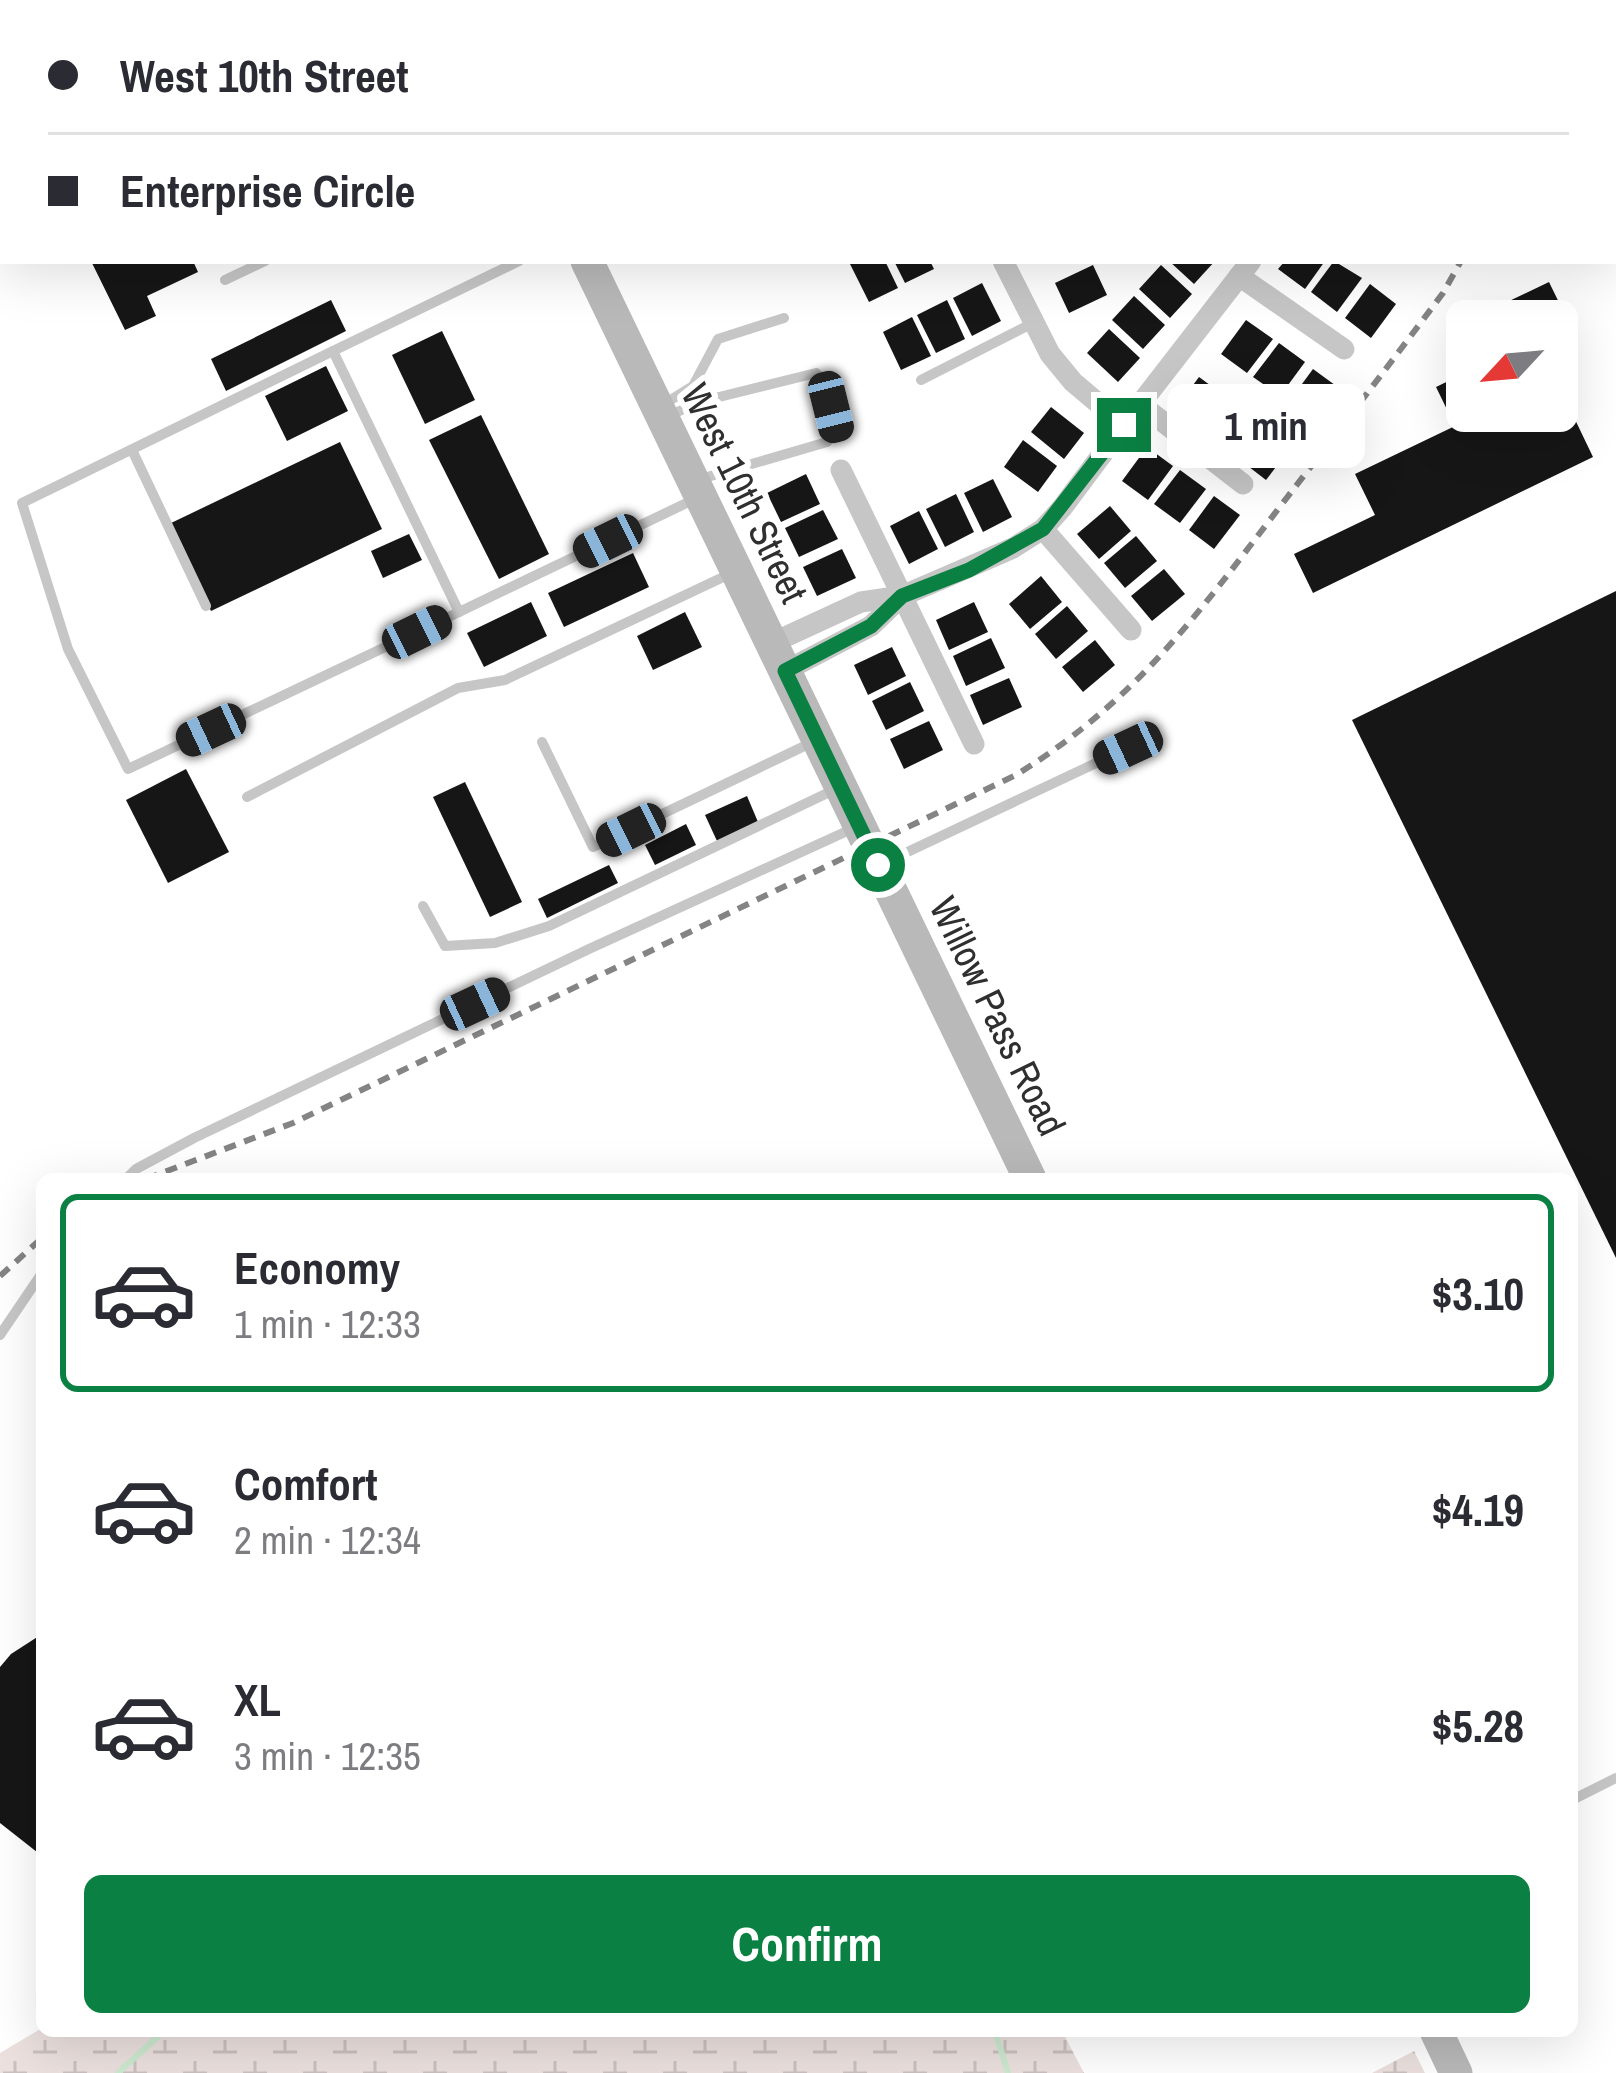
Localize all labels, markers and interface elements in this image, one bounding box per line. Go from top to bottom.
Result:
text: West 10th Street [120,45,409,106]
text: Enterprise Circle [120,160,415,221]
north arrow [1446,300,1578,432]
map controls [1446,300,1578,432]
car [805,368,857,446]
street label: West 10th Street [670,375,821,611]
callout: 1 min [1166,383,1364,467]
route end [1097,398,1151,452]
text: 1 min [1224,400,1308,452]
car [568,509,648,573]
car [377,600,457,664]
car [171,698,251,762]
car [1088,716,1168,780]
car [591,798,671,862]
route start [851,838,905,892]
street label: Willow Pass Road [918,888,1078,1144]
car [435,972,515,1036]
text: Economy [234,1237,400,1298]
icon: car [90,1239,198,1347]
text: $3.10 [1432,1263,1524,1324]
text: 1 min · 12:33 [234,1298,421,1350]
text: Comfort [234,1453,377,1514]
icon: car [90,1455,198,1563]
text: $4.19 [1432,1479,1524,1540]
text: 2 min · 12:34 [234,1514,421,1566]
text: XL [234,1669,281,1730]
icon: car [90,1671,198,1779]
text: $5.28 [1432,1695,1524,1756]
text: 3 min · 12:35 [234,1730,421,1782]
button: Confirm [84,1875,1530,2013]

